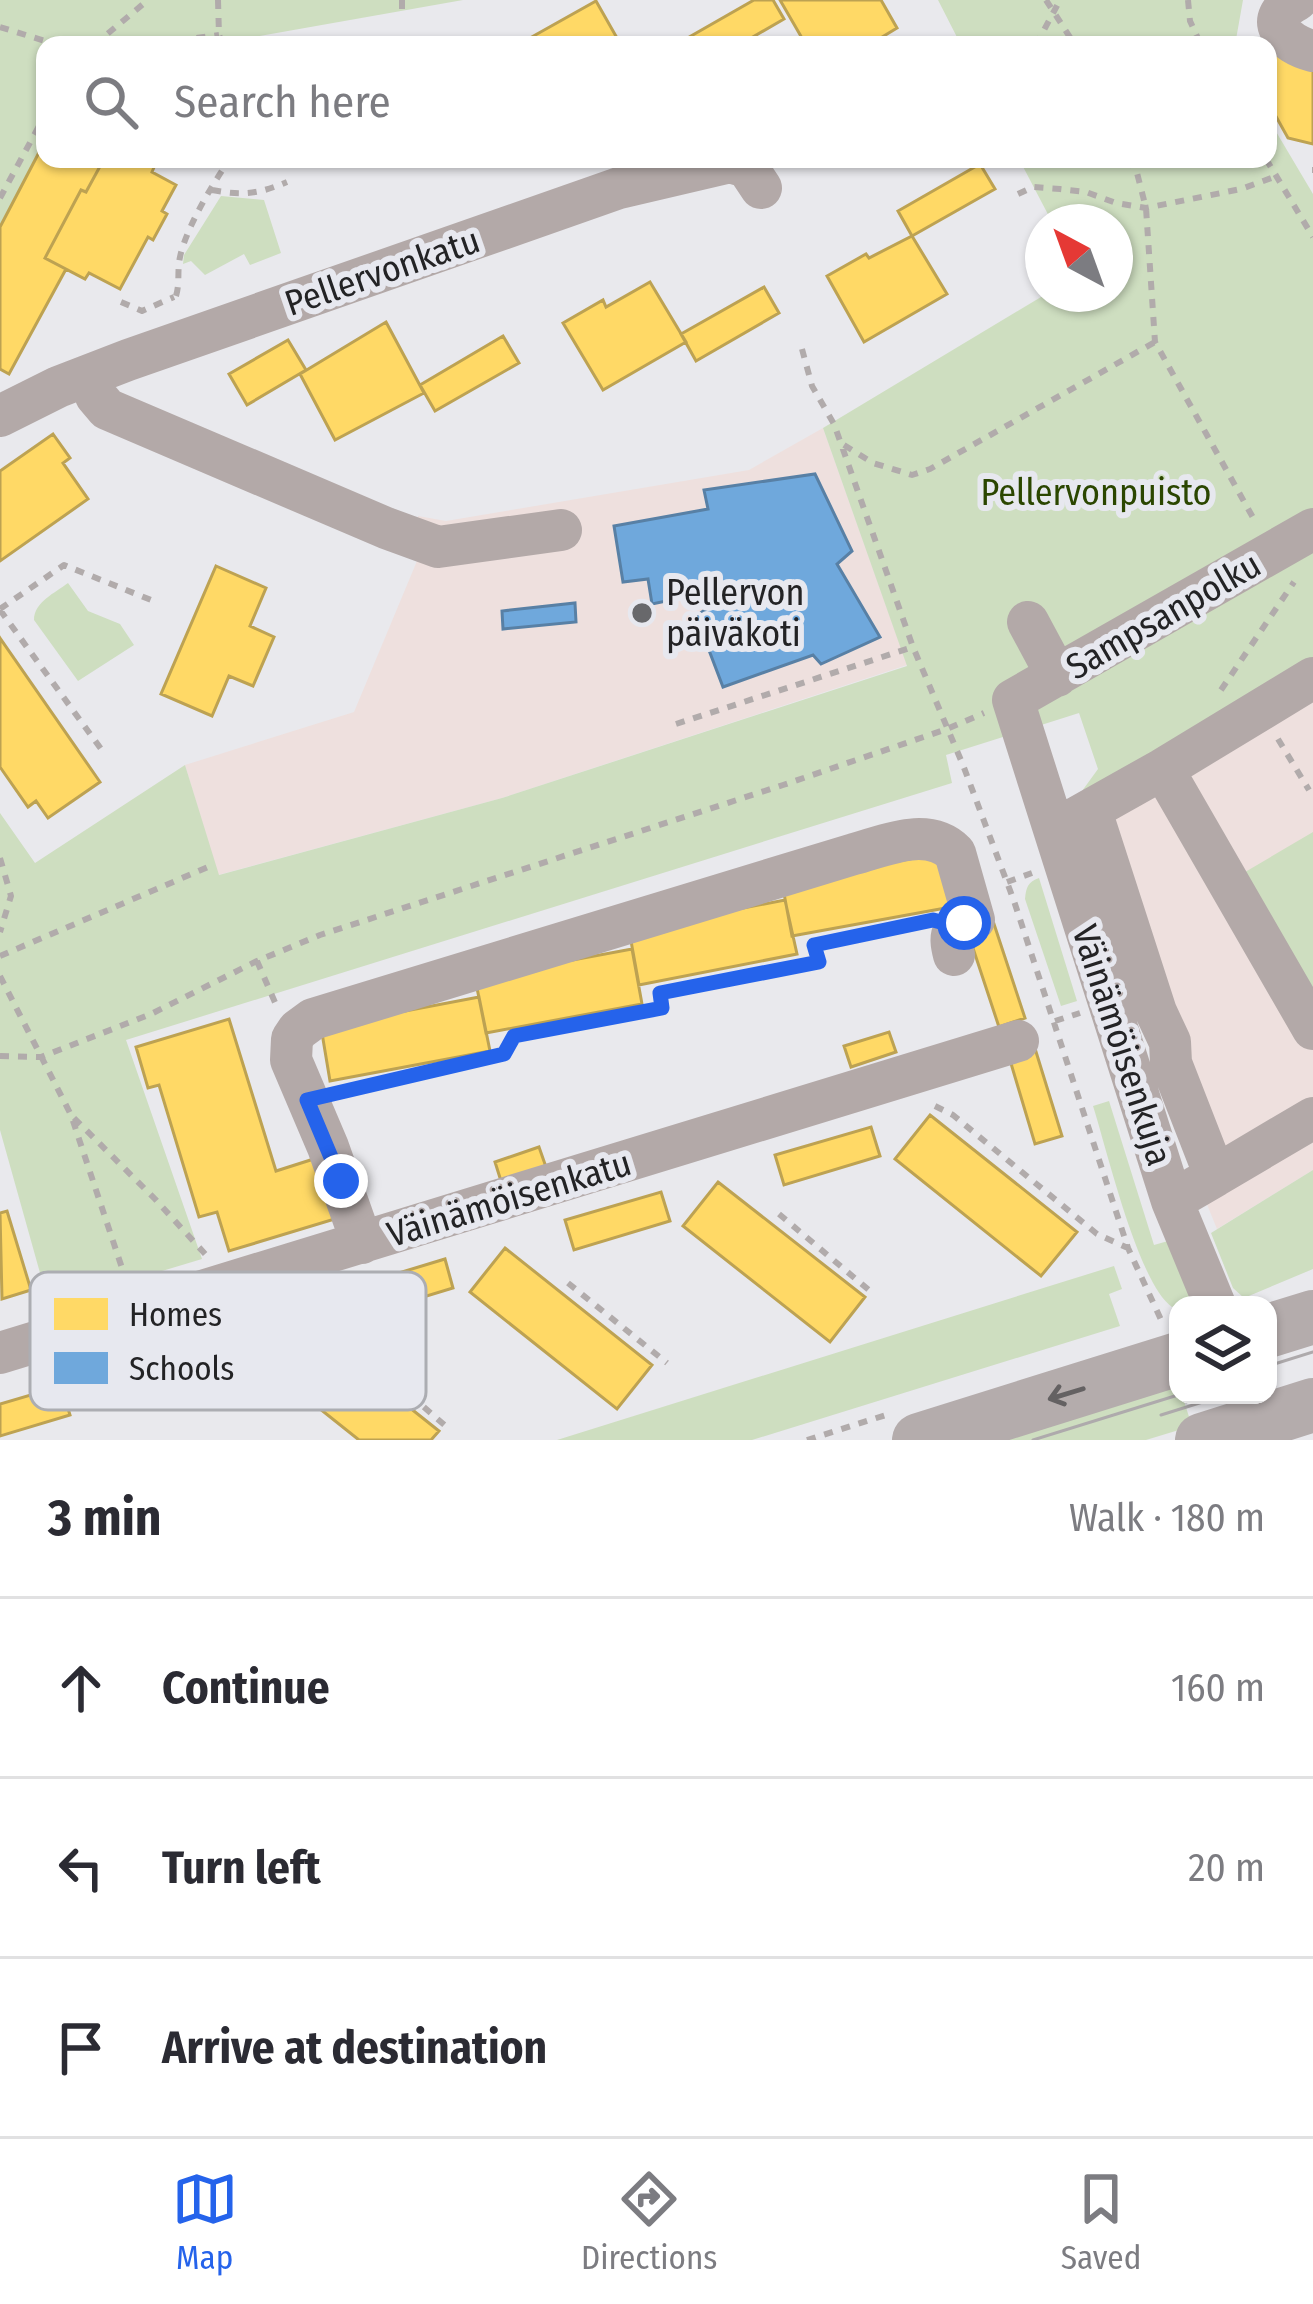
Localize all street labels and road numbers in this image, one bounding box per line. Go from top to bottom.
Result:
street label: Pellervonkatu [279,218,485,326]
street label: Sampsanpolku [1059,543,1268,689]
street label: Väinämöisenkuja [1062,920,1182,1171]
street label: Väinämöisenkatu [382,1141,636,1257]

